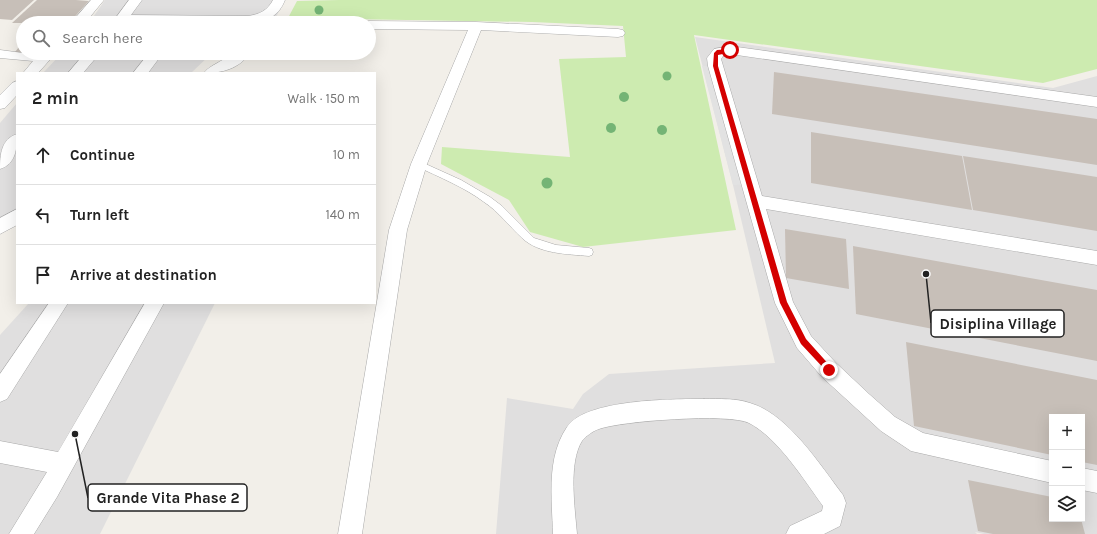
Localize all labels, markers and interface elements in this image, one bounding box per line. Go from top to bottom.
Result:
search box [16,16,376,60]
icon: search [30,27,52,49]
text: Search here [62,29,143,47]
route start [721,41,739,59]
text: 2 min [32,88,79,108]
text: Walk · 150 m [288,91,360,106]
icon: ahead [32,144,54,166]
text: Continue [70,146,135,164]
text: 10 m [333,147,360,162]
icon: left [32,204,54,226]
text: Turn left [70,206,129,224]
text: 140 m [325,207,360,222]
icon: arrive [32,264,54,286]
text: Arrive at destination [70,266,217,284]
callout: Disiplina Village [931,310,1064,337]
text: Disiplina Village [939,315,1057,333]
route end [820,361,838,379]
map controls [1049,414,1085,522]
button: + [1049,414,1085,450]
button: − [1049,450,1085,486]
callout: Grande Vita Phase 2 [88,484,247,511]
button: layers [1049,486,1085,522]
text: Grande Vita Phase 2 [96,489,240,507]

